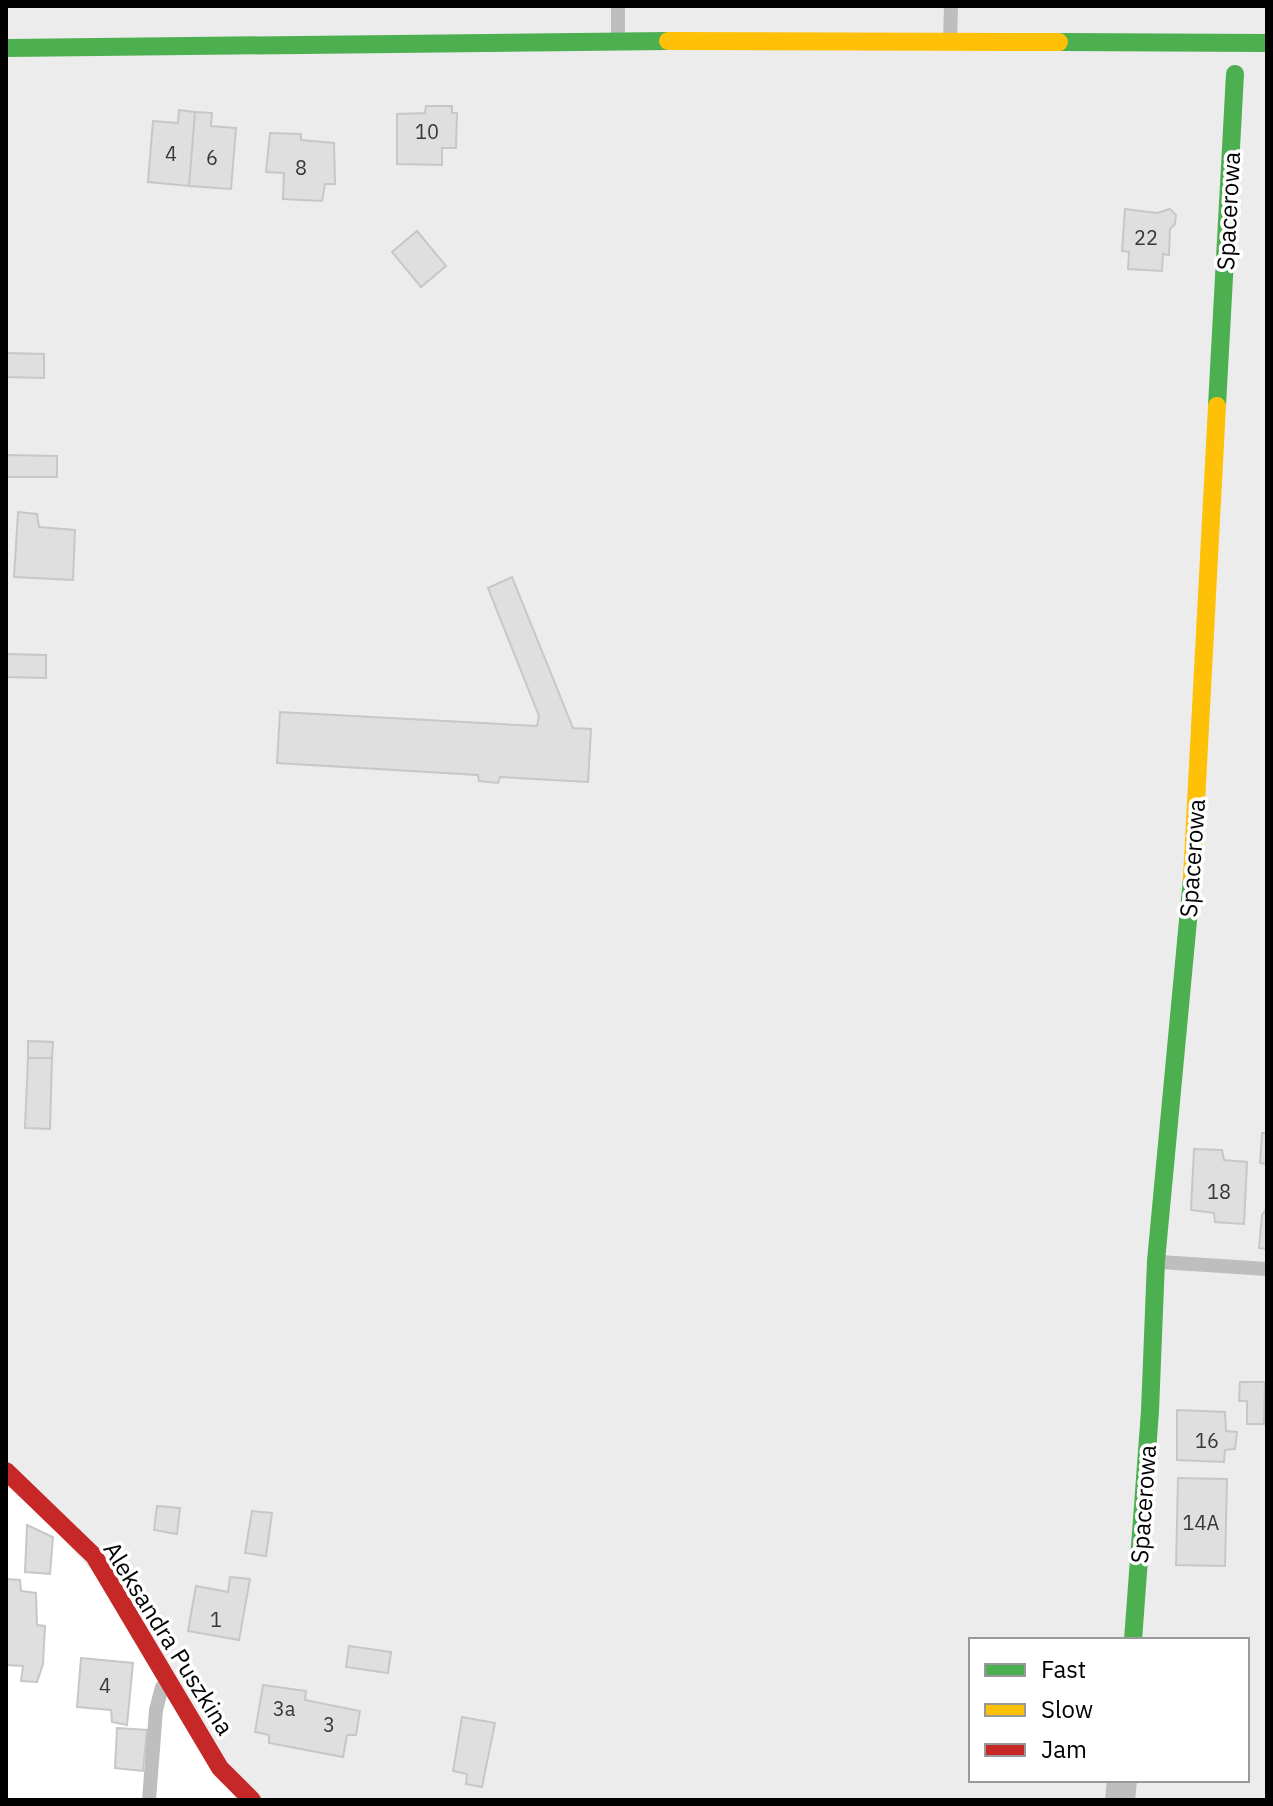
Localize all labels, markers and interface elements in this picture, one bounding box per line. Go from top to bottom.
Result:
house number: 10 [415,118,439,145]
house number: 4 [165,140,177,167]
house number: 6 [206,144,218,171]
street label: Spacerowa [1209,151,1247,271]
house number: 8 [295,154,307,181]
house number: 22 [1134,224,1158,251]
street label: Spacerowa [1172,797,1212,918]
house number: 18 [1207,1178,1231,1205]
house number: 16 [1195,1427,1219,1454]
street label: Spacerowa [1123,1443,1163,1564]
house number: 14A [1183,1509,1220,1536]
street label: Aleksandra Puszkina [96,1535,242,1741]
house number: 1 [210,1606,222,1633]
legend [969,1638,1249,1782]
text: Fast [1041,1653,1086,1685]
house number: 4 [99,1672,111,1699]
text: Slow [1041,1693,1093,1725]
house number: 3a [273,1695,296,1722]
house number: 3 [323,1711,335,1738]
text: Jam [1041,1733,1087,1765]

